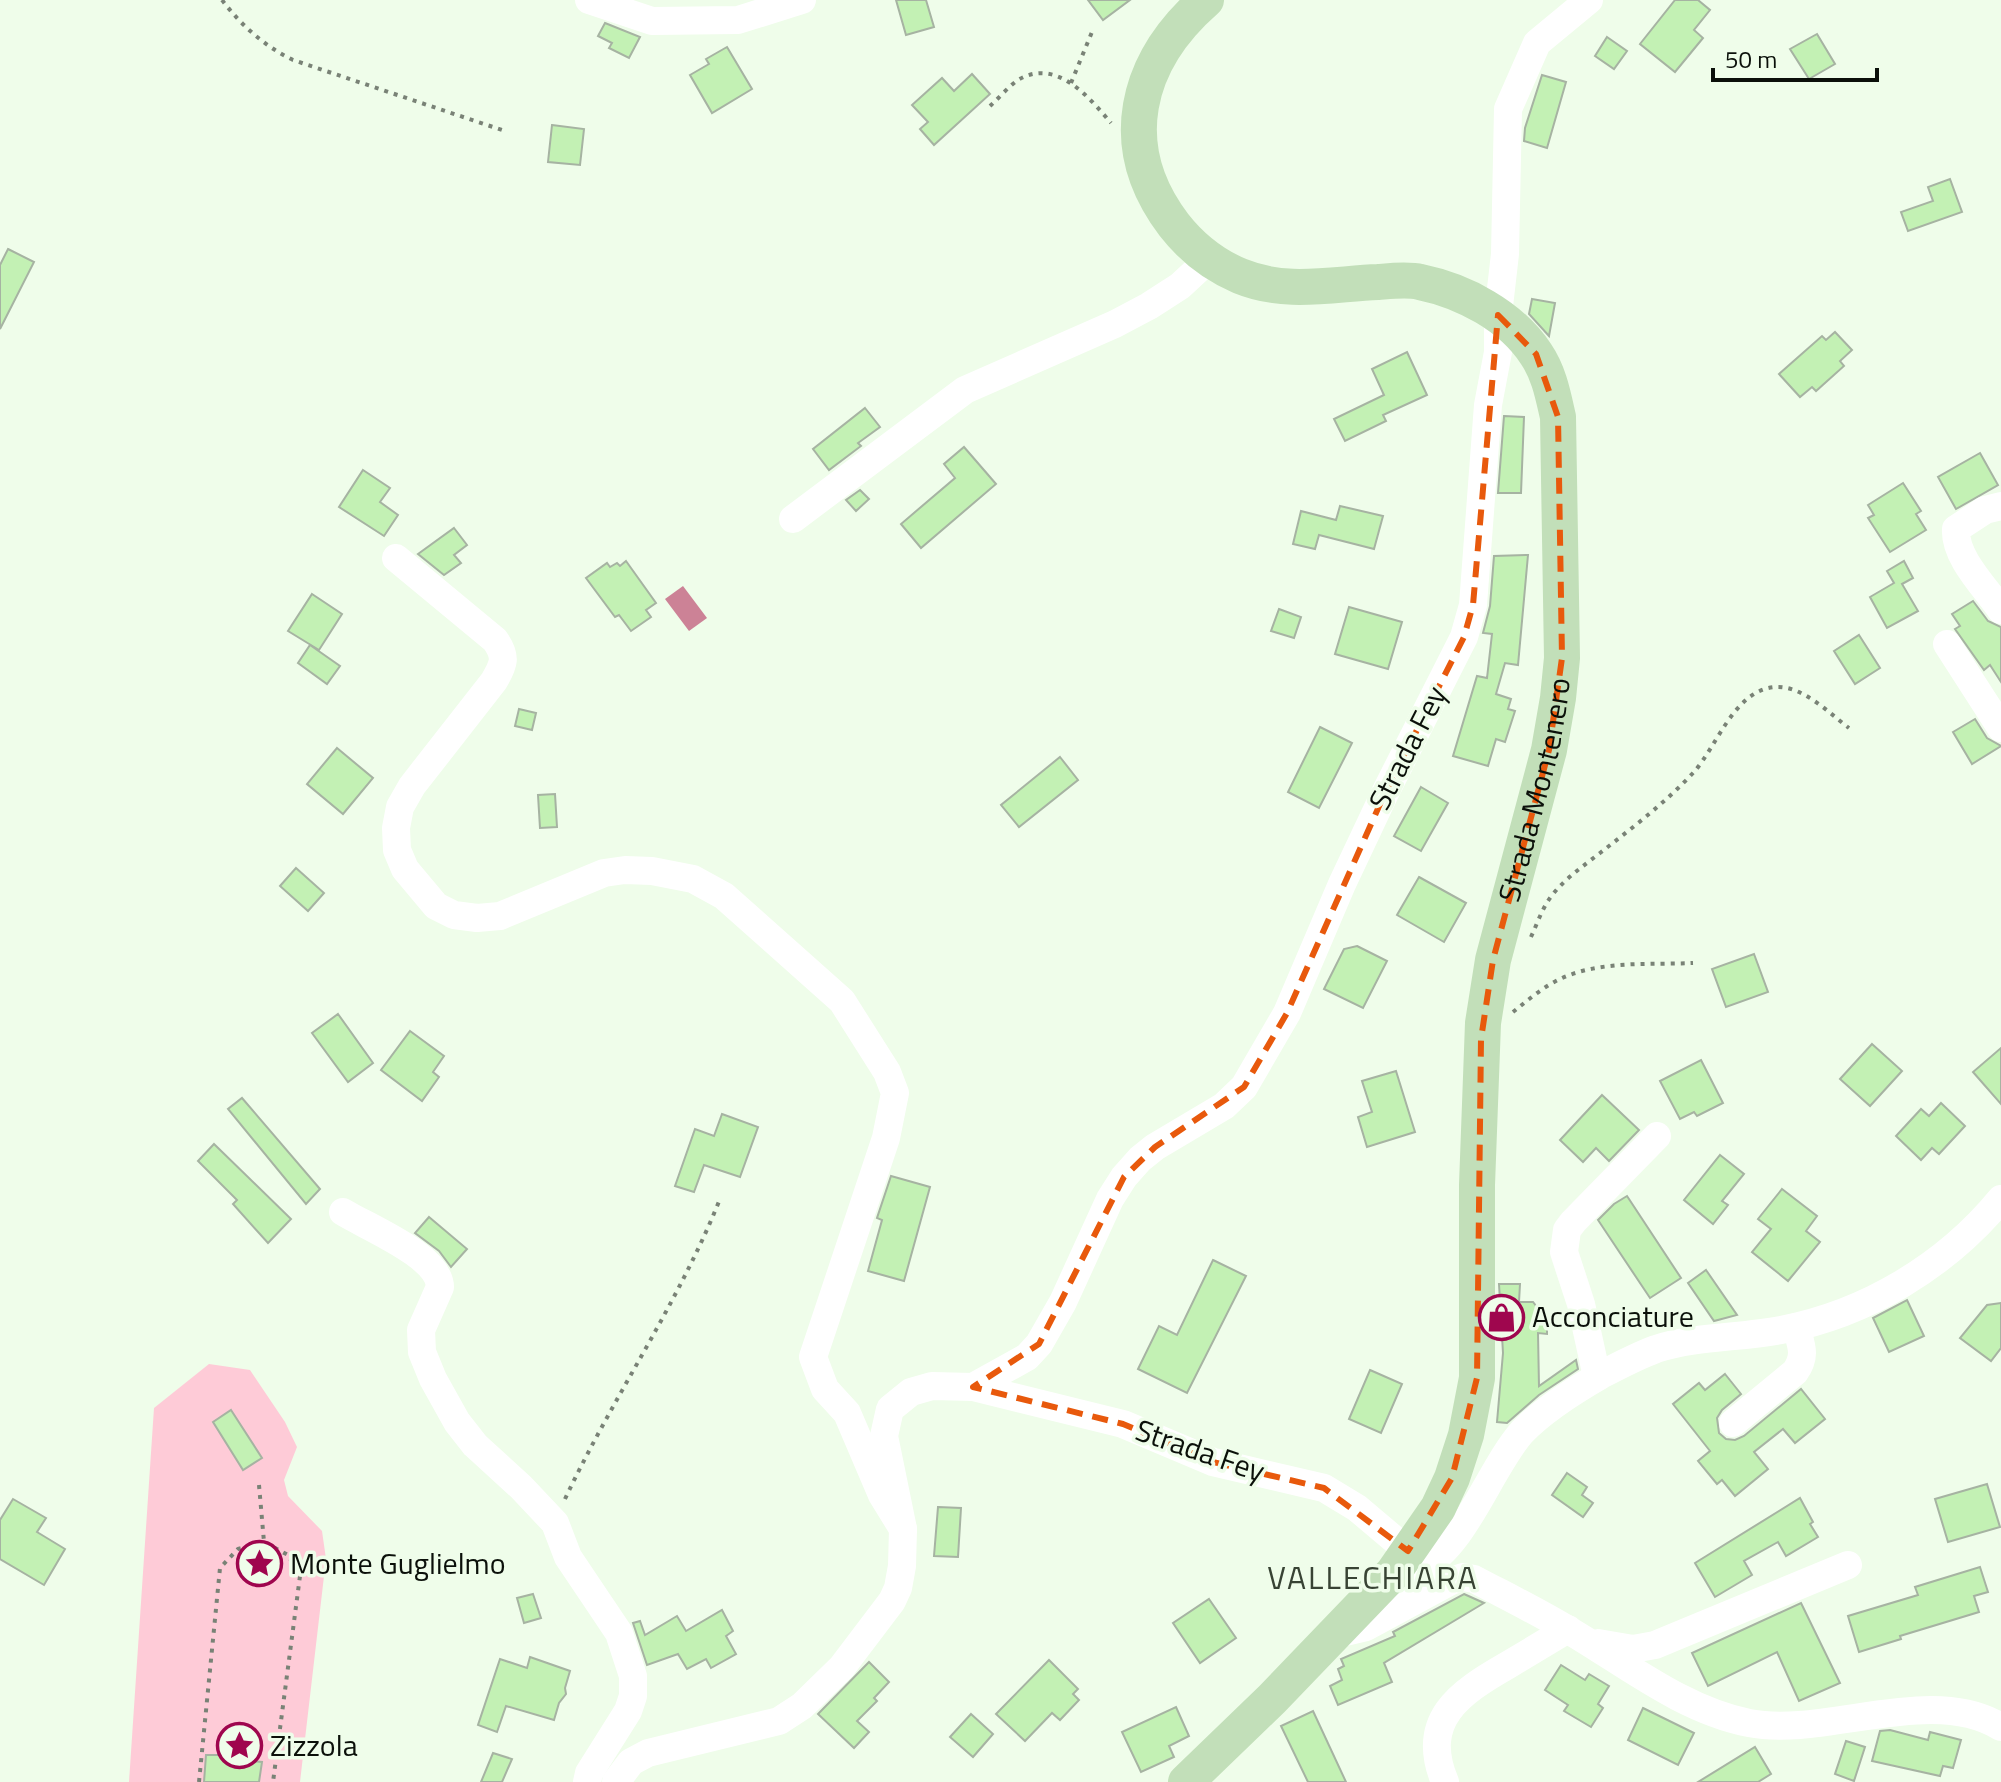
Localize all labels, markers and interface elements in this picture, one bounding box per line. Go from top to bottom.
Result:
scale bar [1713,32,1877,82]
text: 50 m [1725,41,1777,77]
street label: Strada Montenero [1485,676,1582,907]
street label: Strada Fey [1356,677,1458,818]
shop icon: Acconciature [1477,1293,1525,1341]
place label: Acconciature [1532,1293,1694,1339]
street label: Strada Fey [1129,1406,1271,1494]
place icon: Monte Guglielmo [235,1540,283,1588]
place label: Monte Guglielmo [290,1540,506,1586]
district label: VALLECHIARA [1267,1553,1479,1601]
place icon: Zizzola [215,1722,263,1770]
place label: Zizzola [270,1722,358,1768]

